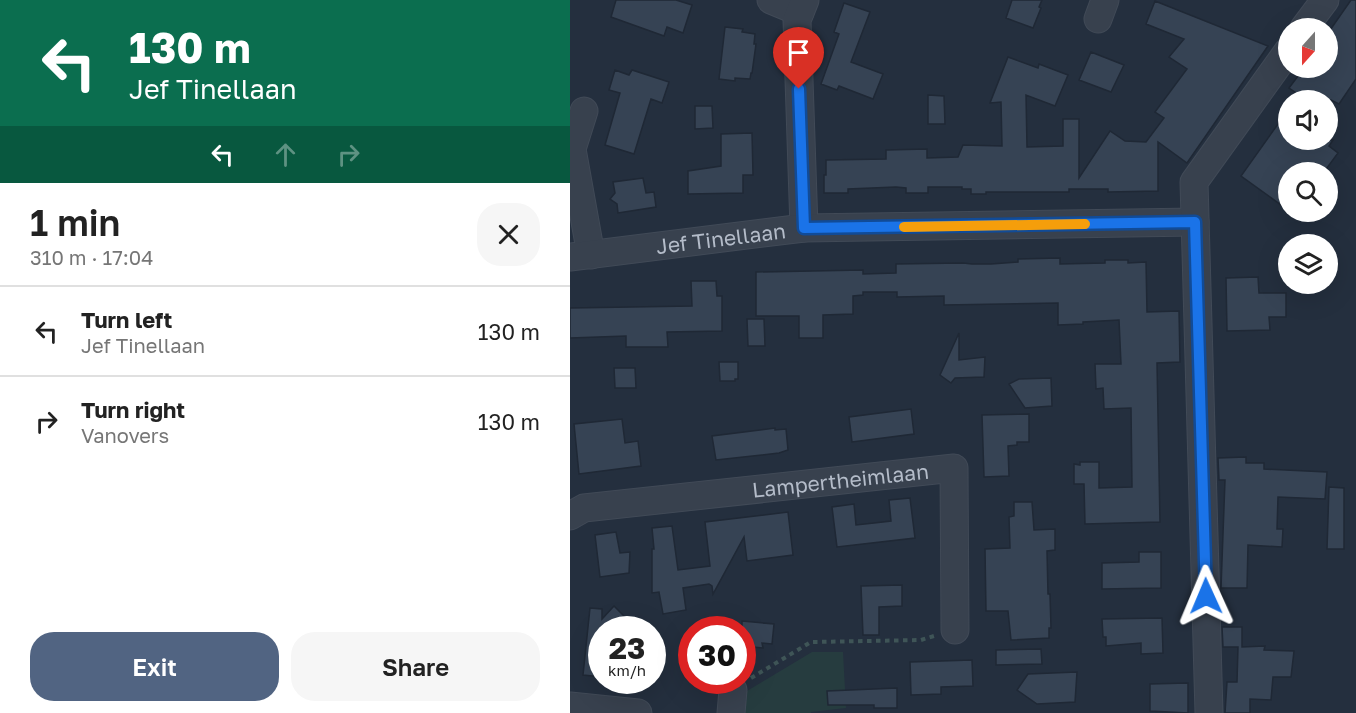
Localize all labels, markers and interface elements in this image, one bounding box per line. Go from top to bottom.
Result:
north arrow [1278,18,1338,78]
map controls [1278,18,1338,294]
text: 130 m [129,22,251,72]
icon: left [30,24,108,102]
pin [773,27,824,89]
icon: arrive [782,36,815,69]
text: Jef Tinellaan [129,73,297,105]
button: sound [1278,90,1338,150]
icon: left [206,138,239,171]
icon: ahead [269,138,302,171]
icon: right [332,138,365,171]
button: search [1278,162,1338,222]
text: 1 min [30,201,120,244]
button: close [477,203,540,266]
street label: Jef Tinellaan [655,217,787,259]
button: layers [1278,234,1338,294]
text: 310 m · 17:04 [30,245,153,269]
text: Turn left [81,306,172,333]
icon: left [30,315,63,348]
text: 130 m [478,318,540,345]
text: Jef Tinellaan [81,333,205,357]
text: Turn right [81,396,185,423]
icon: right [30,405,63,438]
text: 130 m [478,408,540,435]
text: Vanovers [81,423,169,447]
street label: Lampertheimlaan [751,458,930,503]
position arrow [1174,564,1238,628]
speed limit sign: 30 [678,616,756,694]
text: 23 [609,630,645,666]
button: Exit [30,632,279,701]
button: Share [291,632,540,701]
text: km/h [608,661,646,679]

